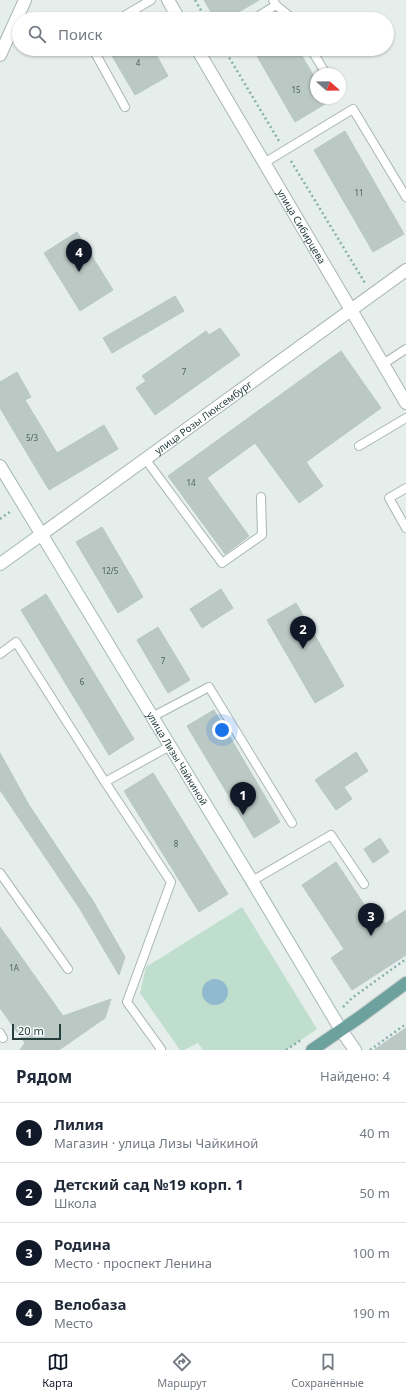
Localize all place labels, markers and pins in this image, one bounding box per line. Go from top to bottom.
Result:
pin: 4 [66,239,92,272]
pin: 2 [290,616,316,649]
pin: 1 [230,782,256,815]
pin: 3 [358,903,384,936]

